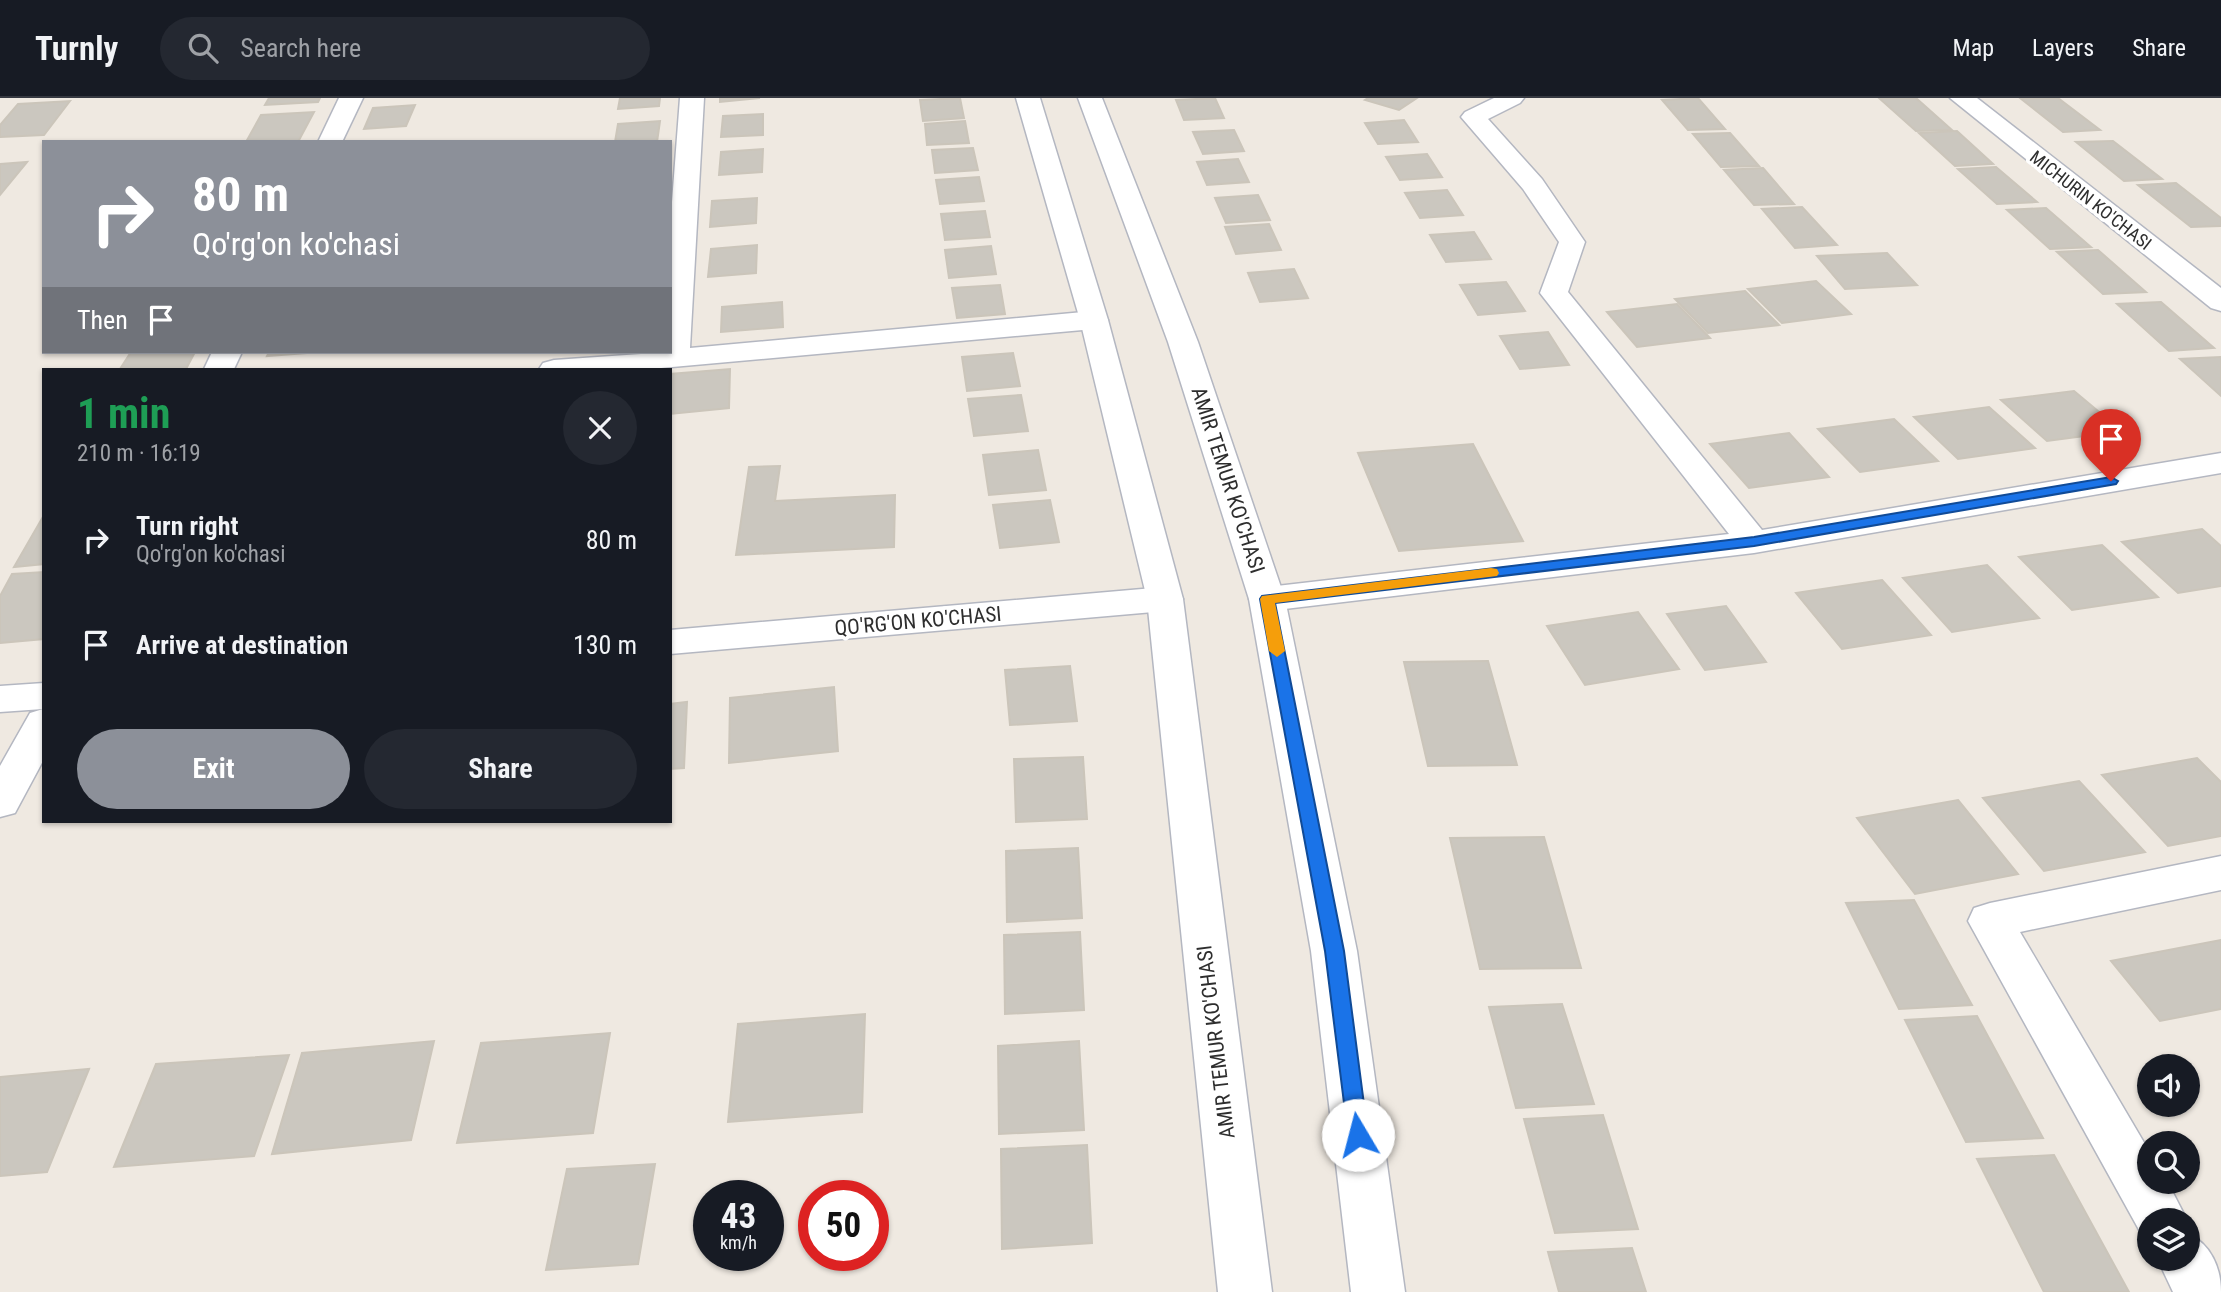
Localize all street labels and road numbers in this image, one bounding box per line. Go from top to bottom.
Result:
street label: MICHURIN KO'CHASI [2026,146,2156,254]
street label: AMIR TEMUR KO'CHASI [1187,384,1269,576]
street label: QO'RG'ON KO'CHASI [834,602,1002,640]
street label: AMIR TEMUR KO'CHASI [1192,944,1240,1140]

